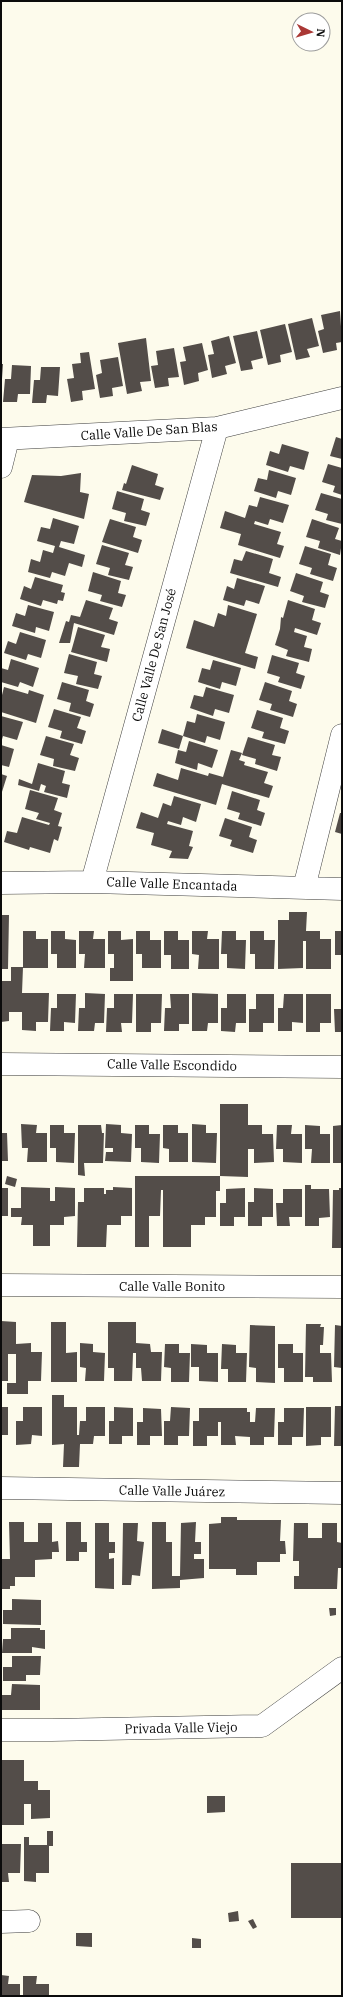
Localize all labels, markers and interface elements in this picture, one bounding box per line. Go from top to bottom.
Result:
north arrow [291,12,331,52]
text: N [314,28,328,38]
street label: Calle Valle De San Blas [80,418,218,444]
street label: Calle Valle De San José [128,586,180,724]
street label: Calle Valle Encantada [106,873,238,895]
street label: Calle Valle Escondido [107,1055,237,1075]
street label: Calle Valle Bonito [119,1278,225,1295]
street label: Calle Valle Juárez [119,1482,225,1500]
street label: Privada Valle Viejo [124,1719,238,1737]

